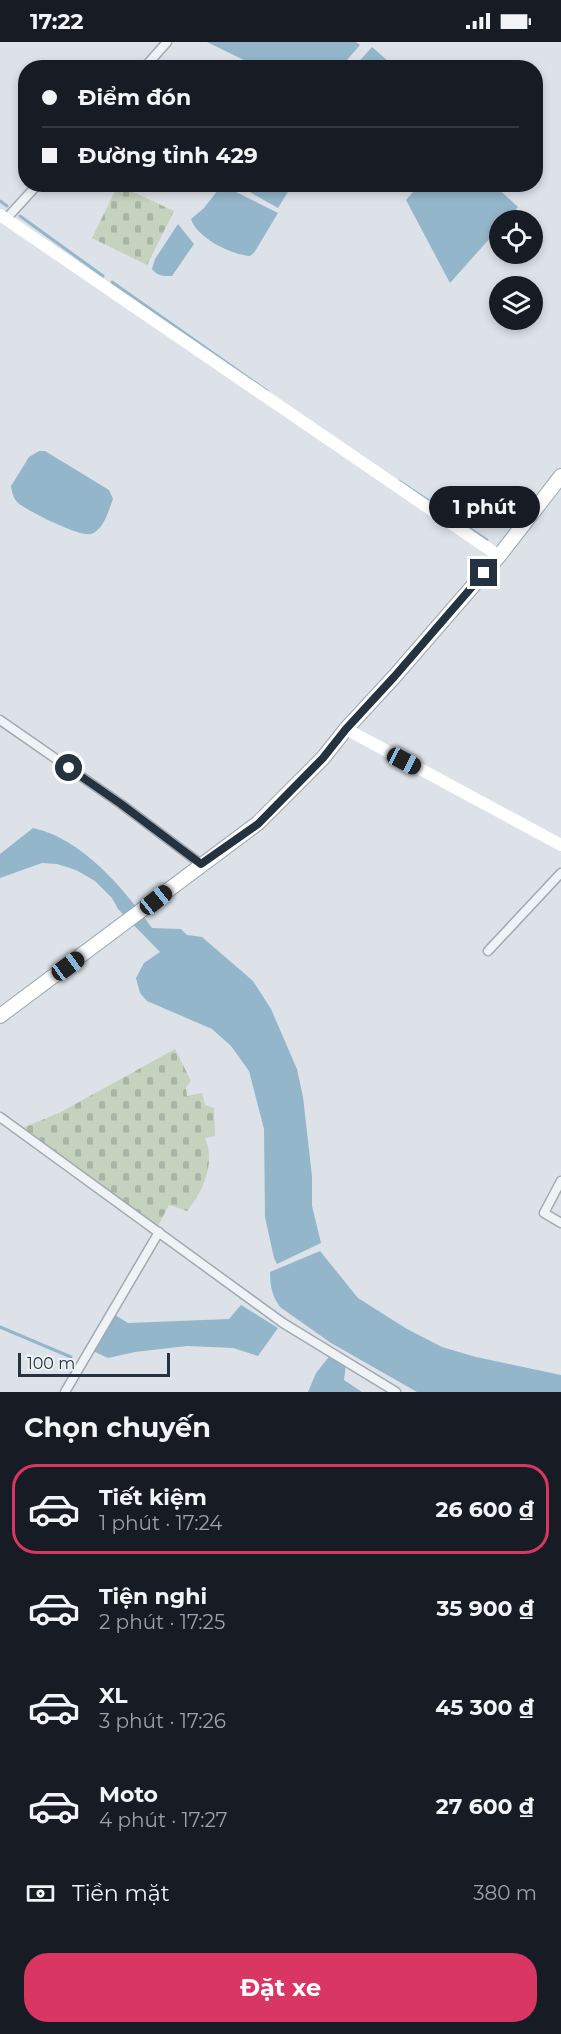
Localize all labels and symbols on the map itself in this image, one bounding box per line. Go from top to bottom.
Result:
callout: 1 phút [428,486,540,528]
route end [470,559,497,586]
car [384,745,424,777]
route start [55,754,82,781]
car [136,882,176,918]
car [48,948,88,984]
scale bar [18,1350,170,1378]

